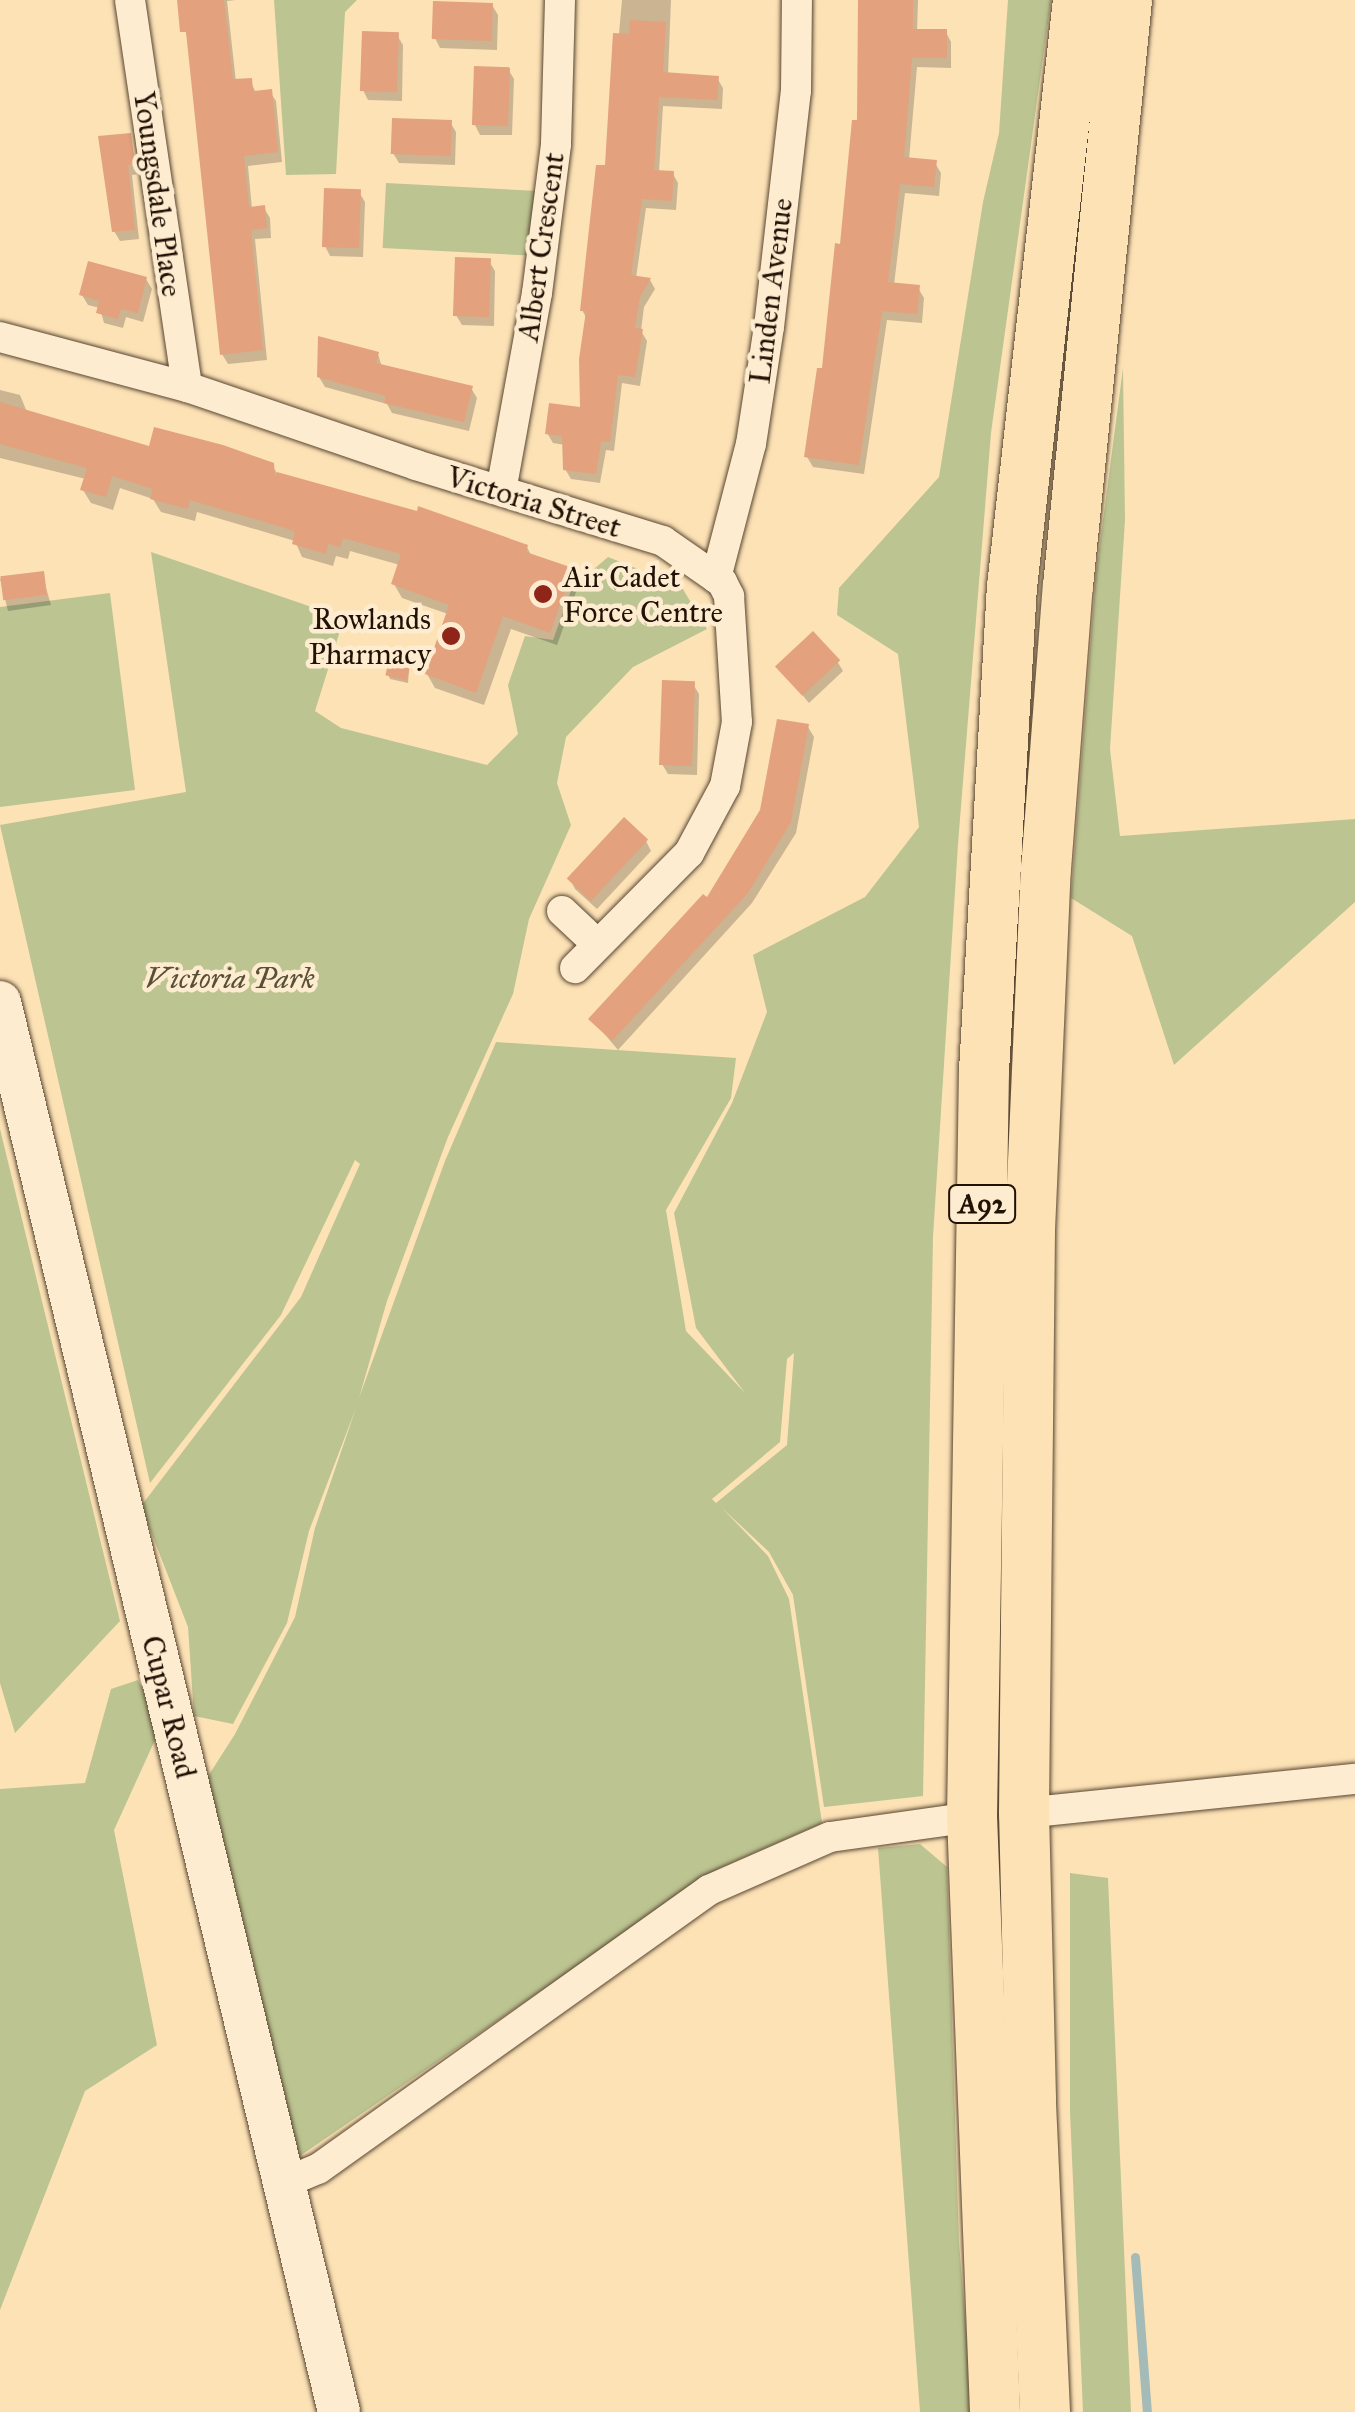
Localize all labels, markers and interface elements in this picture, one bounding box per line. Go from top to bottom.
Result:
street label: Youngsdale Place [126,89,190,299]
street label: Albert Crescent [510,150,572,344]
street label: Linden Avenue [742,196,800,386]
street label: Victoria Street [442,458,626,546]
place label: Air Cadet Force Centre [563,559,723,630]
marker: Air Cadet Force Centre [532,583,554,605]
place label: Rowlands Pharmacy [309,601,431,672]
marker: Rowlands Pharmacy [440,625,462,647]
park label: Victoria Park [145,960,315,996]
road number: A92 [947,1181,1017,1227]
street label: Cupar Road [134,1632,204,1782]

